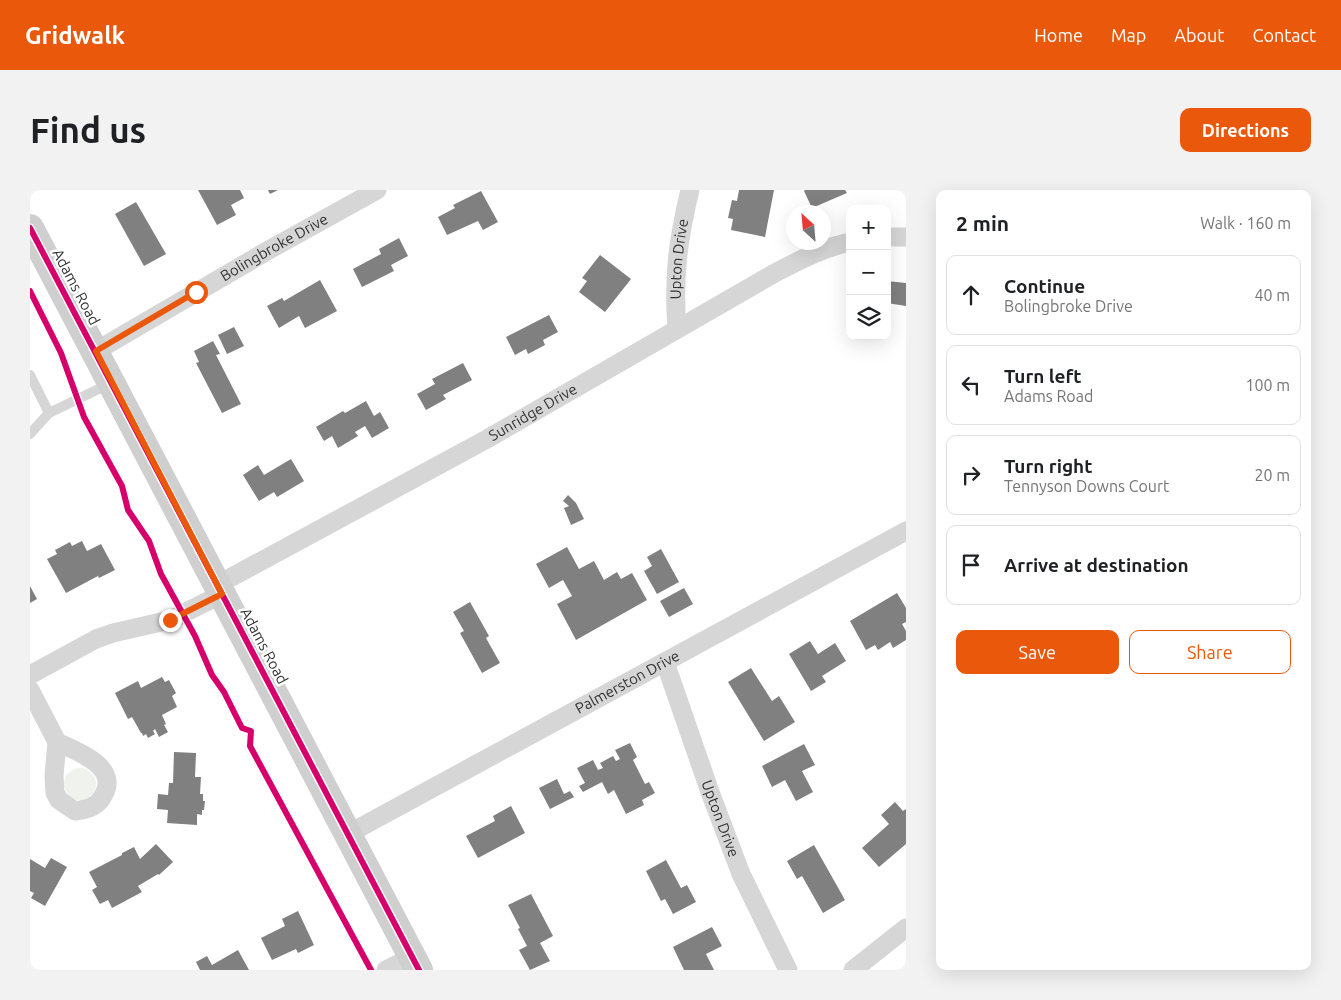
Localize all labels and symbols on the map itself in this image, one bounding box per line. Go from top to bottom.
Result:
north arrow [786,205,831,250]
street label: Bolingbroke Drive [217,210,331,284]
street label: Upton Drive [667,217,691,300]
street label: Adams Road [49,246,104,328]
route start [185,281,208,304]
street label: Sunridge Drive [486,380,580,444]
street label: Adams Road [237,605,292,687]
route end [159,609,182,632]
street label: Palmerston Drive [572,647,682,717]
street label: Upton Drive [698,778,743,859]

